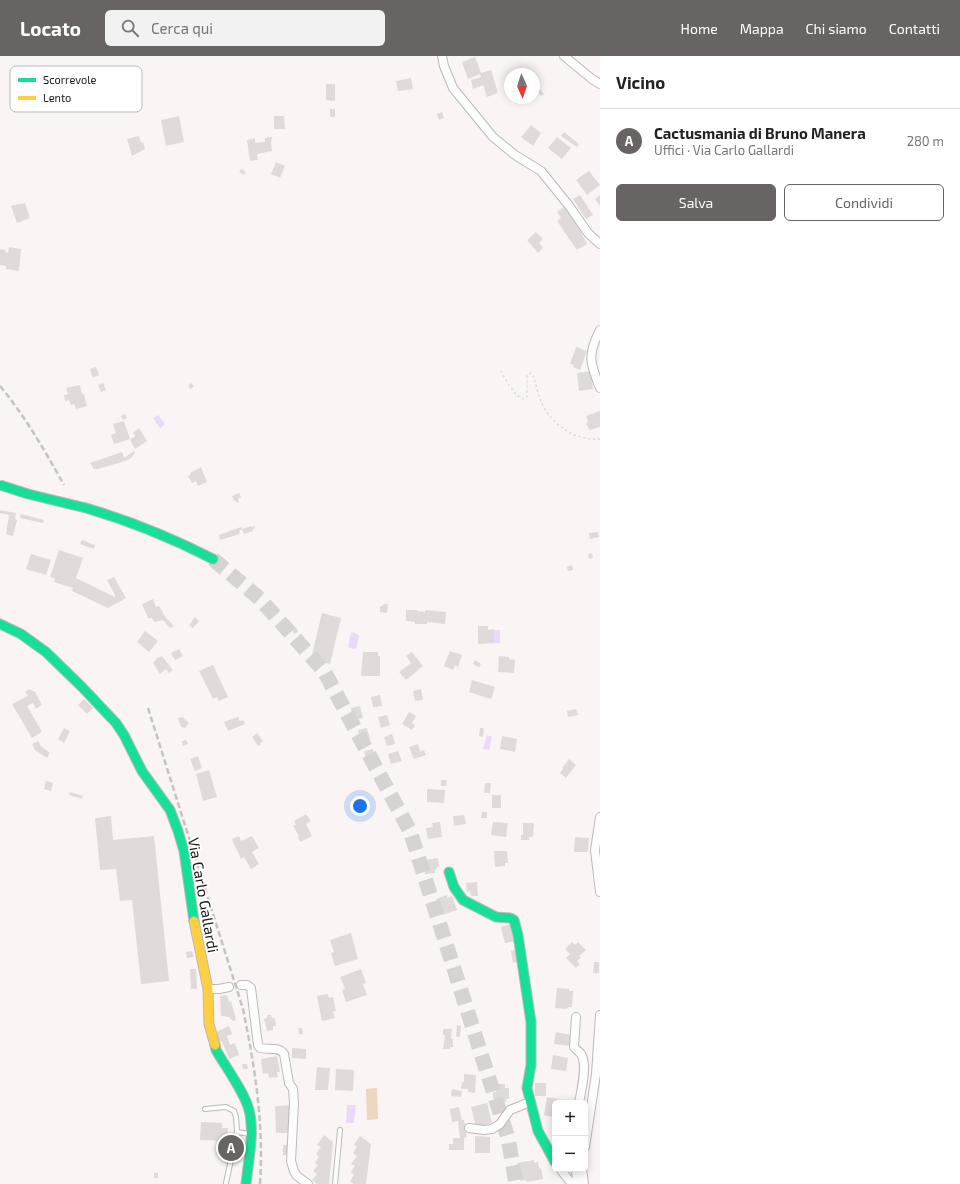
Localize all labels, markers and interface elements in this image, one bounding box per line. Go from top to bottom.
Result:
search box [105,10,385,46]
text: Locato [20,17,81,40]
icon: search [119,17,141,39]
text: Cerca qui [151,19,213,37]
text: Home [681,20,718,37]
text: Mappa [740,20,784,37]
text: Chi siamo [806,20,867,37]
text: Contatti [889,20,940,37]
legend [10,66,142,112]
north arrow [504,68,540,104]
text: Vicino [616,72,665,92]
text: Scorrevole [43,73,97,86]
text: Lento [43,91,71,104]
text: Cactusmania di Bruno Manera [654,124,866,142]
text: A [625,133,633,149]
text: 280 m [907,133,944,149]
text: Uffici · Via Carlo Gallardi [654,142,794,158]
button: Salva [616,184,776,221]
button: Condividi [784,184,944,221]
your location [350,796,370,816]
street label: Via Carlo Gallardi [185,836,223,954]
map controls [552,1100,588,1172]
button: + [552,1100,588,1136]
pin: A [218,1133,244,1163]
button: − [552,1136,588,1172]

